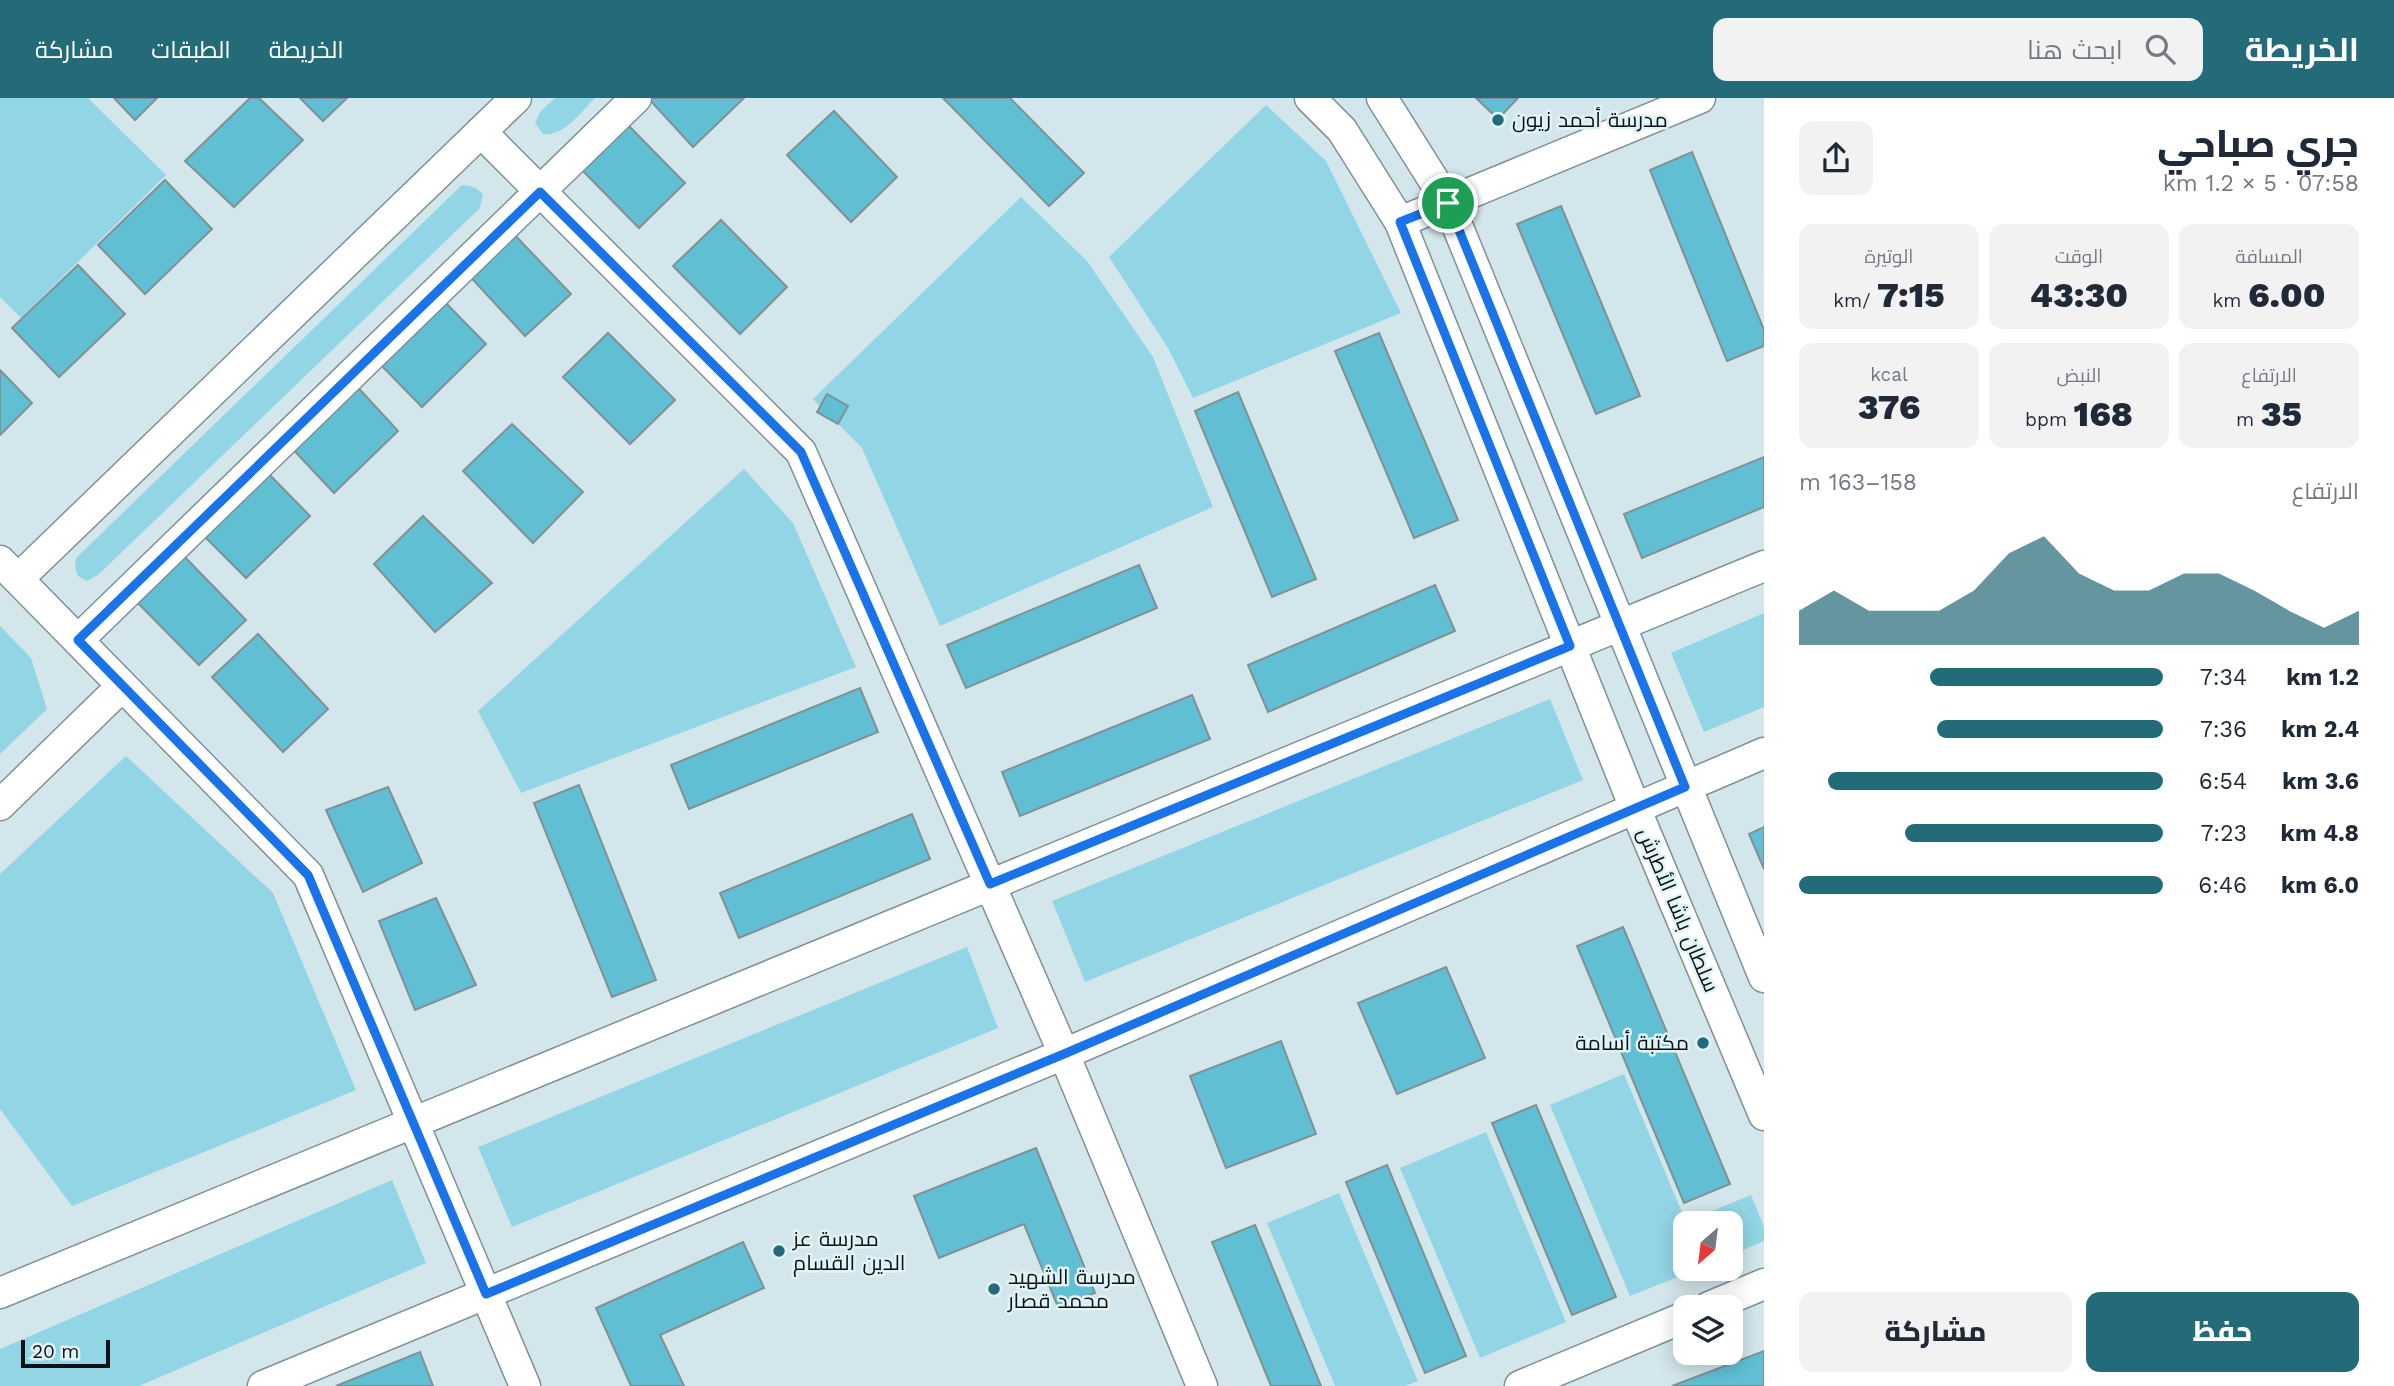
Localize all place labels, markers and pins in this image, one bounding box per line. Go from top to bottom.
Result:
place label: مدرسة أحمد زيون [1512,107,1668,133]
marker: مدرسة أحمد زيون [1490,112,1506,128]
pin [1418,173,1478,233]
place label: مكتبة أسامة [1575,1030,1689,1055]
marker: مكتبة أسامة [1695,1035,1711,1051]
place label: مدرسة عز الدين القسام [792,1226,905,1277]
marker: مدرسة عز الدين القسام [771,1243,787,1259]
place label: مدرسة الشهيد محمد قصار [1007,1264,1136,1313]
marker: مدرسة الشهيد محمد قصار [986,1281,1002,1297]

